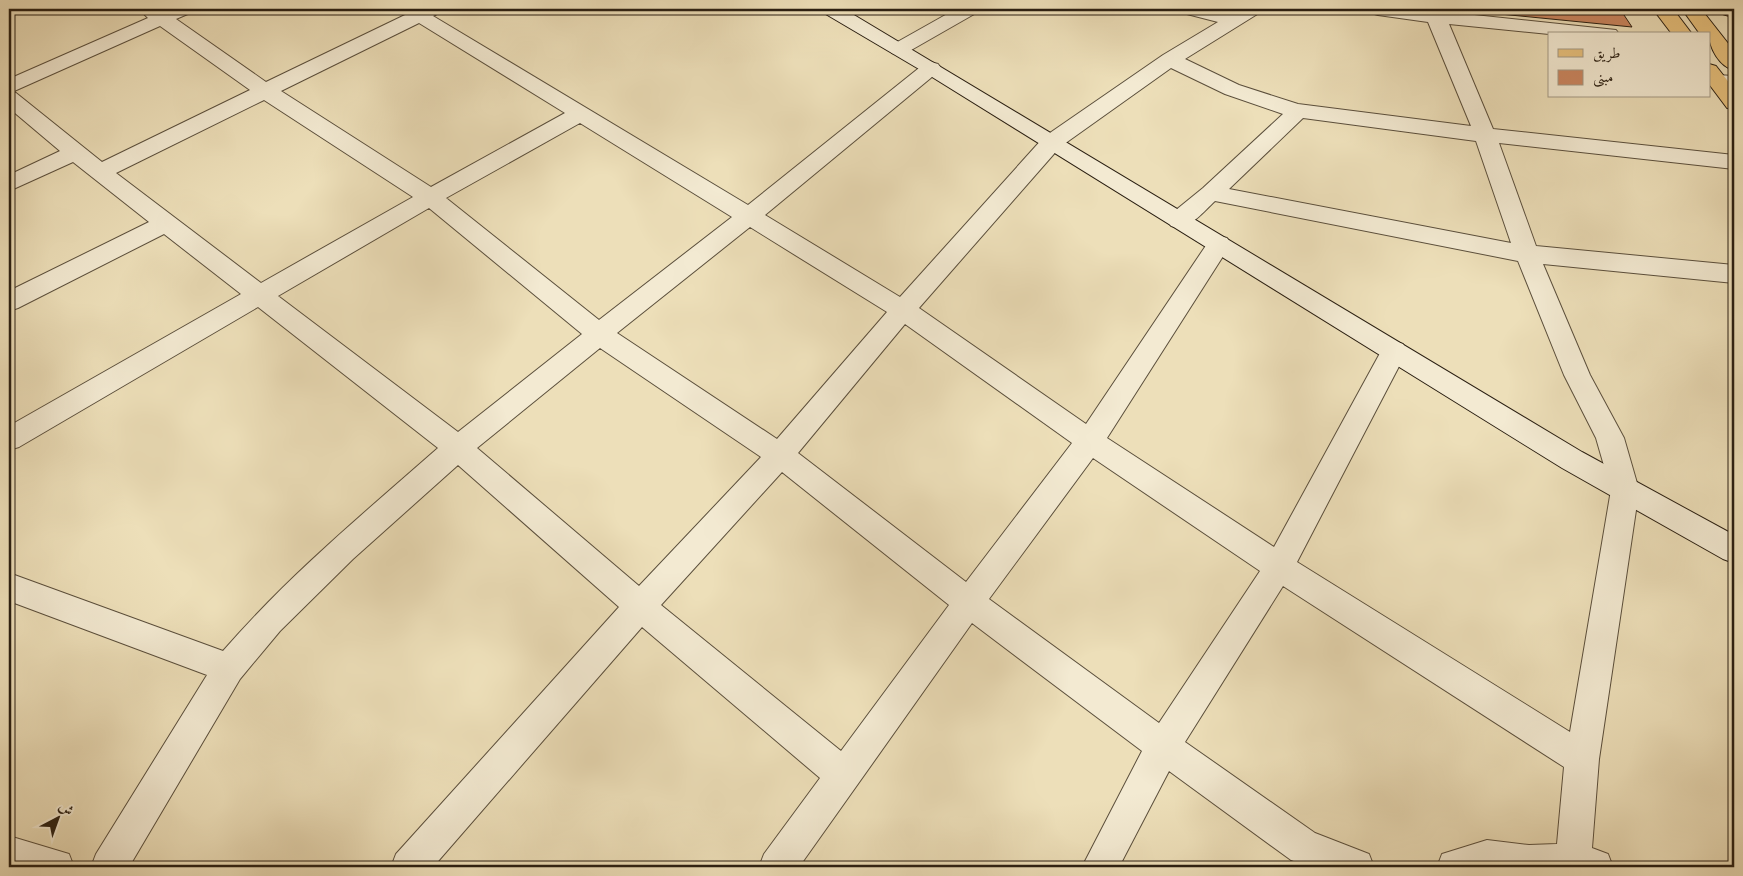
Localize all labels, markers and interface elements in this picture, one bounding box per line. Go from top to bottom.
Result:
legend [1548,32,1710,98]
text: طريق [1593,44,1620,63]
text: مبنى [1593,68,1613,88]
north arrow [32,794,82,844]
text: ش [55,798,77,820]

